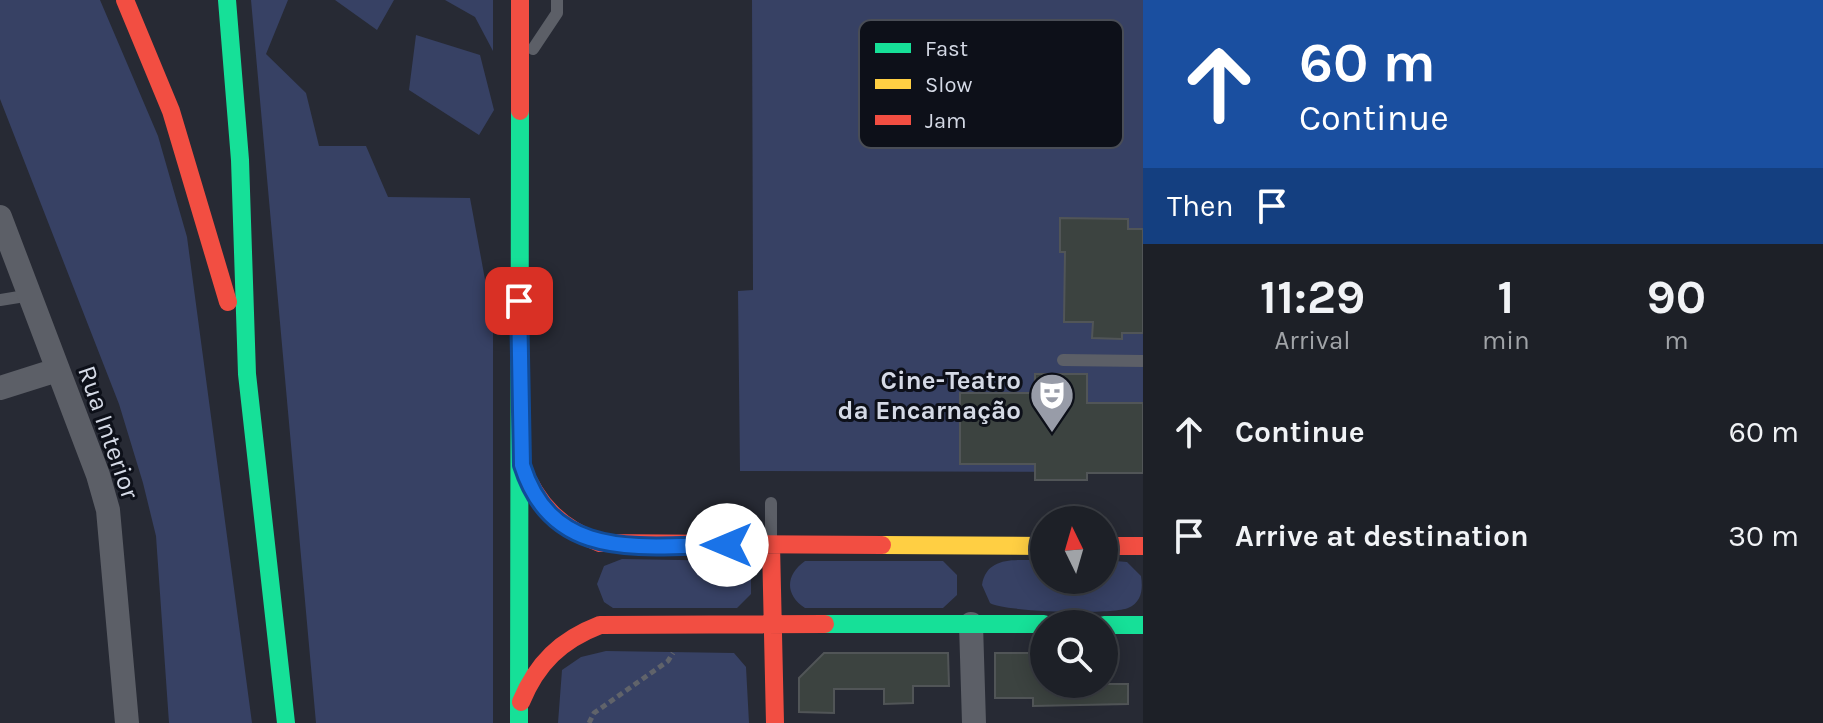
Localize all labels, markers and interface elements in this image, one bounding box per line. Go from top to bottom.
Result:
legend [859,20,1123,148]
text: 60 m [1299,30,1436,95]
icon: ahead [1167,32,1271,136]
text: Fast [925,36,968,62]
text: Slow [925,72,972,98]
text: Continue [1299,97,1449,139]
text: Jam [925,108,967,134]
icon: arrive [1250,184,1294,228]
text: Then [1167,188,1234,224]
pin [485,267,553,335]
text: 11:29 [1260,269,1365,325]
text: 1 [1497,269,1514,325]
text: 90 [1647,269,1706,325]
icon: arrive [497,279,541,323]
text: Arrival [1274,325,1351,356]
text: min [1482,325,1530,356]
text: m [1664,325,1689,356]
street label: Rua Interior [71,361,146,503]
place label: Cine-Teatro da Encarnação [838,365,1021,426]
theatre icon: Cine-Teatro da Encarnação [1028,371,1076,434]
icon: ahead [1167,410,1211,454]
text: Continue [1235,414,1365,450]
text: 60 m [1729,414,1799,450]
position arrow [685,503,769,587]
north arrow [1030,506,1118,594]
map controls [1030,506,1118,698]
icon: arrive [1167,514,1211,558]
text: Arrive at destination [1235,518,1529,554]
text: 30 m [1728,518,1799,554]
button: search [1030,610,1118,698]

